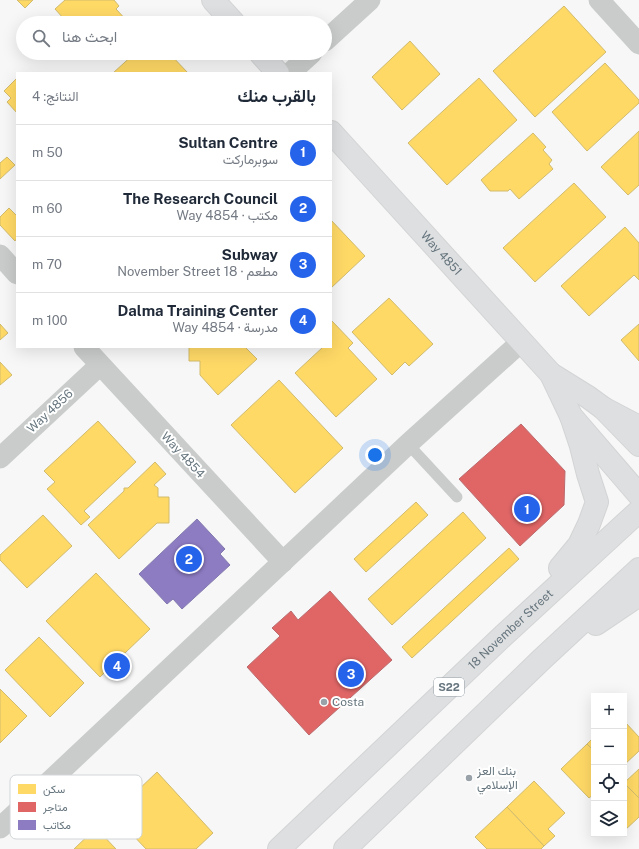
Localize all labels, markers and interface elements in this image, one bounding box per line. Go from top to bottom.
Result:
search box [16,16,332,60]
icon: search [30,27,52,49]
text: ابحث هنا [62,28,117,45]
text: بالقرب منك [238,86,316,106]
text: النتائج: 4 [32,89,79,104]
text: Sultan Centre [178,134,278,151]
text: 50 m [32,145,63,160]
text: 1 [300,145,306,160]
text: سوبرماركت [223,152,278,167]
text: The Research Council [123,190,278,207]
text: 60 m [32,201,62,216]
text: 2 [299,201,307,216]
text: مكتب · Way 4854 [177,208,278,223]
street label: Way 4851 [418,228,465,278]
text: Subway [222,246,278,263]
text: 70 m [32,257,62,272]
text: 3 [299,257,307,272]
text: مطعم · 18 November Street [117,264,278,279]
text: Dalma Training Center [117,302,278,319]
text: 100 m [32,313,68,328]
text: 4 [299,313,307,328]
text: مدرسة · Way 4854 [173,320,278,335]
street label: Way 4856 [24,386,76,436]
street label: Way 4854 [158,429,208,481]
your location [365,445,385,465]
pin: 1 [514,494,540,524]
pin: 2 [176,544,202,574]
street label: 18 November Street [465,586,556,673]
pin: 4 [104,651,130,681]
pin: 3 [338,659,364,689]
road number: S22 [434,678,464,696]
map controls [591,693,627,837]
button: + [591,693,627,729]
place label: Costa [332,695,364,709]
marker: Costa [319,697,329,707]
button: − [591,729,627,765]
place label: بنك العز الإسلامي [476,764,518,795]
button: locate [591,765,627,801]
marker: بنك العز الإسلامي [464,773,474,783]
legend [10,775,142,839]
text: سكن [43,783,66,796]
text: متاجر [42,801,68,814]
button: layers [591,801,627,837]
text: مكاتب [43,819,71,832]

